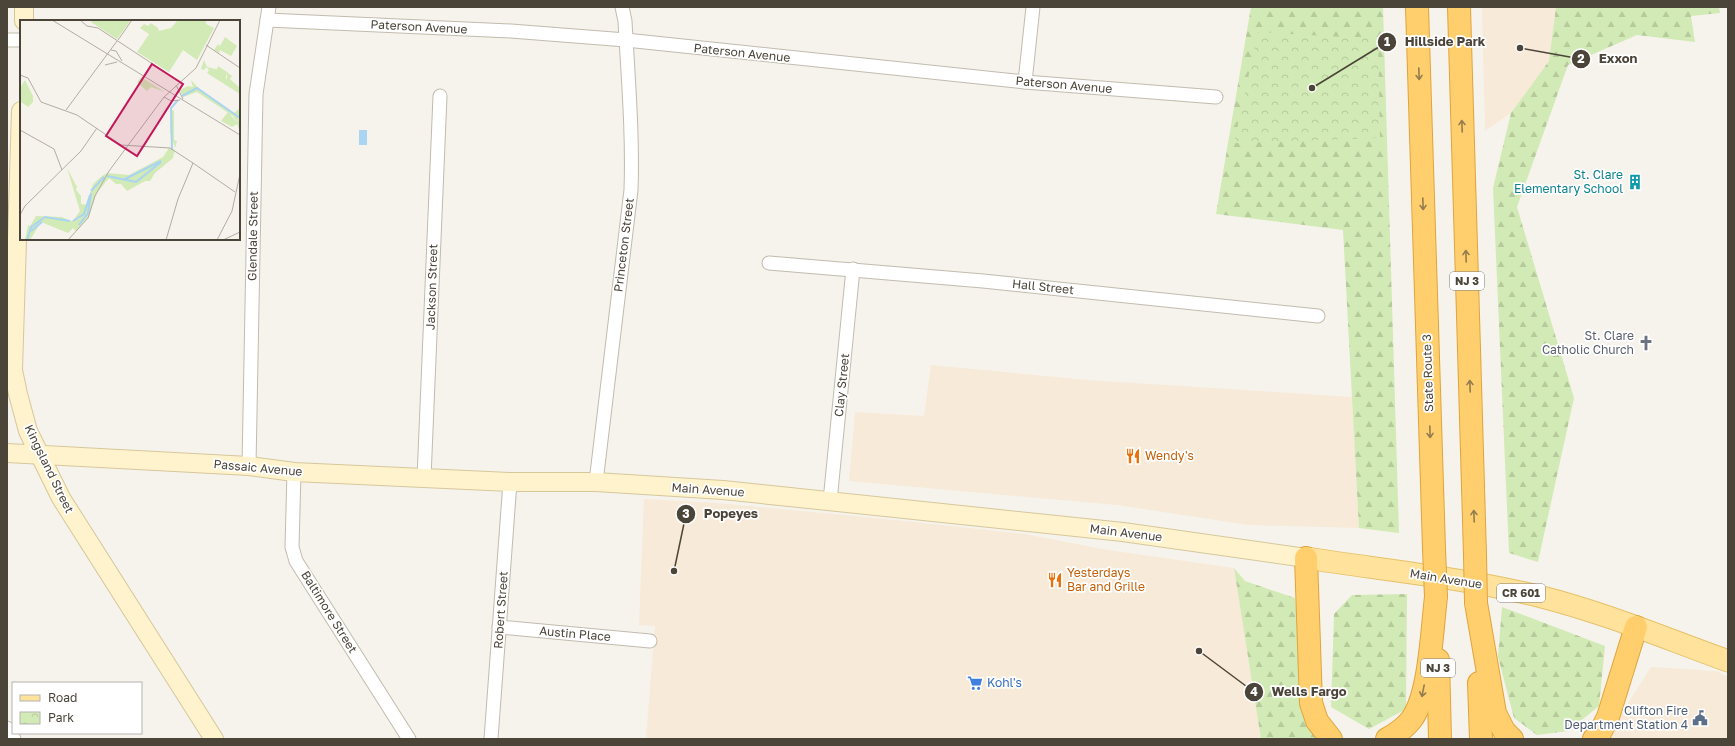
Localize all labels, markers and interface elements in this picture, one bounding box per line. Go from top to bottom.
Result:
street label: Paterson Avenue [370,16,468,37]
inset map [20,20,240,240]
callout: Hillside Park [1377,29,1494,54]
text: Hillside Park [1405,33,1486,49]
text: 1 [1384,34,1390,49]
street label: Paterson Avenue [693,40,791,65]
callout: Exxon [1571,46,1645,71]
text: Exxon [1599,50,1637,66]
text: 2 [1577,51,1585,66]
one-way arrow [1415,67,1423,80]
street label: Paterson Avenue [1015,73,1113,96]
one-way arrow [1459,120,1466,133]
place label: St. Clare Elementary School [1514,167,1623,196]
building icon: St. Clare Elementary School [1626,173,1644,191]
street label: Glendale Street [244,191,261,281]
street label: Princeton Street [610,197,637,293]
one-way arrow [1419,197,1427,210]
street label: Jackson Street [423,243,441,330]
one-way arrow [1462,250,1470,263]
road number: NJ 3 [1450,272,1484,290]
street label: Hall Street [1011,276,1075,297]
place label: St. Clare Catholic Church [1542,328,1634,357]
street label: State Route 3 [1419,334,1436,412]
church icon: St. Clare Catholic Church [1637,334,1655,352]
street label: Clay Street [831,352,852,417]
one-way arrow [1466,380,1474,393]
street label: Kingsland Street [22,422,77,516]
one-way arrow [1427,425,1434,438]
restaurant icon: Wendy's [1124,447,1142,465]
place label: Wendy's [1145,448,1194,463]
street label: Passaic Avenue [213,456,303,479]
street label: Main Avenue [671,479,745,500]
callout: Popeyes [676,501,766,526]
text: Popeyes [704,505,758,521]
text: 3 [682,506,690,521]
one-way arrow [1470,510,1478,523]
street label: Main Avenue [1089,521,1163,544]
place label: Yesterdays Bar and Grille [1067,565,1145,594]
street label: Main Avenue [1409,565,1483,592]
street label: Baltimore Street [298,568,361,656]
street label: Robert Street [490,570,511,649]
restaurant icon: Yesterdays Bar and Grille [1046,571,1064,589]
road number: CR 601 [1497,584,1545,602]
street label: Austin Place [539,623,611,644]
road number: NJ 3 [1421,659,1455,677]
supermarket icon: Kohl's [966,674,984,692]
place label: Kohl's [987,675,1022,690]
callout: Wells Fargo [1244,679,1355,704]
legend [12,682,142,734]
text: Wells Fargo [1272,683,1347,699]
text: 4 [1250,684,1258,699]
one-way arrow [1419,684,1427,697]
text: Road [48,690,77,705]
place label: Clifton Fire Department Station 4 [1564,703,1688,732]
public building icon: Clifton Fire Department Station 4 [1691,709,1709,727]
text: Park [48,710,74,725]

